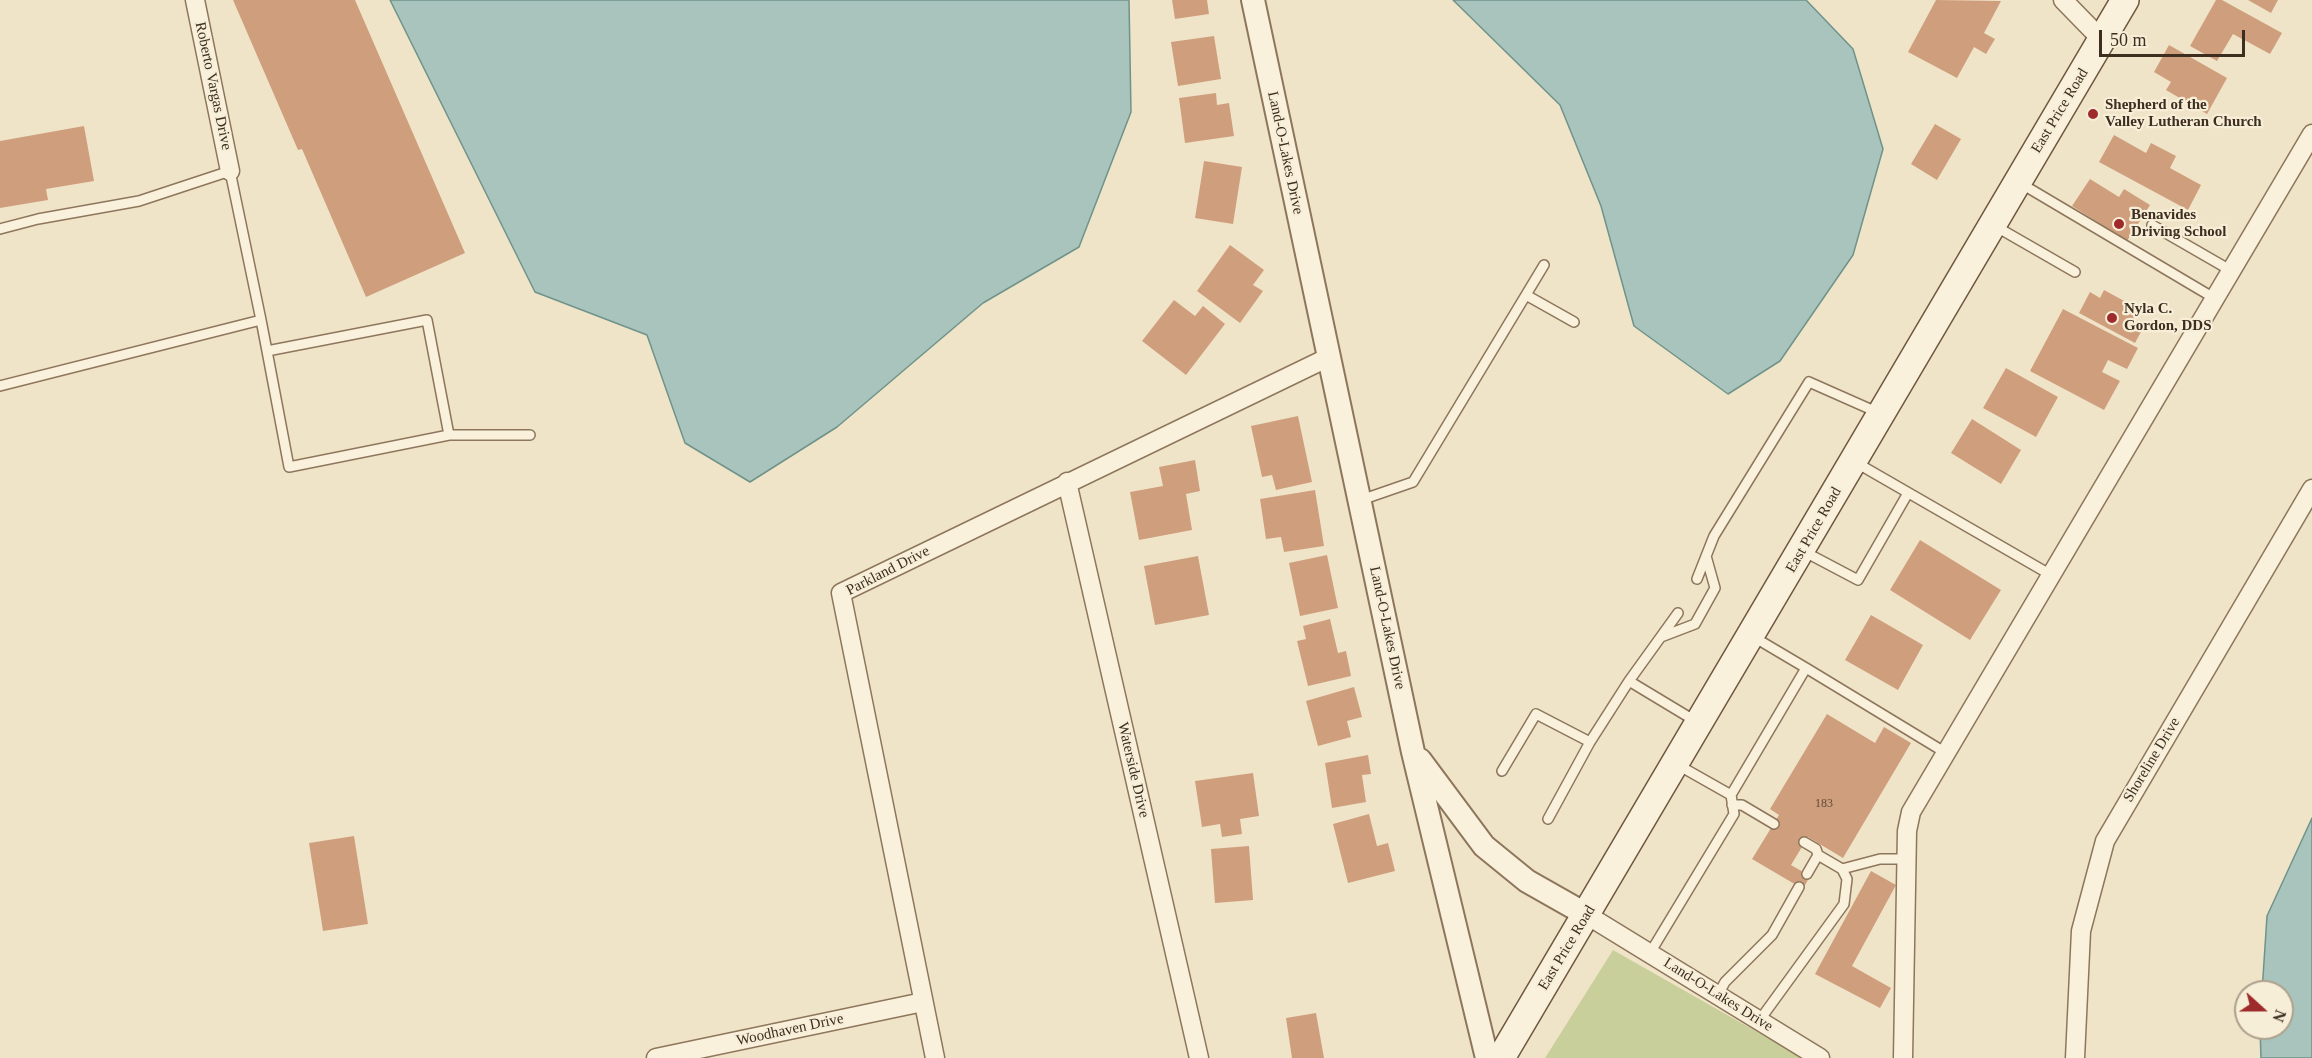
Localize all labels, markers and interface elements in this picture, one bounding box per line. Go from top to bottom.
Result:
scale bar [2102,18,2248,56]
street label: Roberto Vargas Drive [191,20,235,152]
text: 50 m [2110,30,2147,50]
street label: East Price Road [2028,65,2092,157]
street label: Land-O-Lakes Drive [1263,90,1307,216]
place label: Shepherd of the Valley Lutheran Church [2105,96,2262,131]
marker: Shepherd of the Valley Lutheran Church [2086,107,2100,121]
place label: Benavides Driving School [2131,206,2226,241]
marker: Benavides Driving School [2112,217,2126,231]
place label: Nyla C. Gordon, DDS [2124,300,2212,335]
marker: Nyla C. Gordon, DDS [2105,311,2119,325]
street label: East Price Road [1782,484,1846,576]
street label: Parkland Drive [843,542,933,600]
street label: Land-O-Lakes Drive [1365,565,1409,691]
street label: Shoreline Drive [2120,714,2184,806]
street label: Waterside Drive [1113,720,1153,820]
house number: 183 [1815,797,1833,811]
street label: East Price Road [1535,902,1599,994]
street label: Land-O-Lakes Drive [1660,954,1776,1036]
north arrow [2234,980,2294,1040]
text: N [2269,1007,2289,1024]
street label: Woodhaven Drive [735,1010,845,1050]

